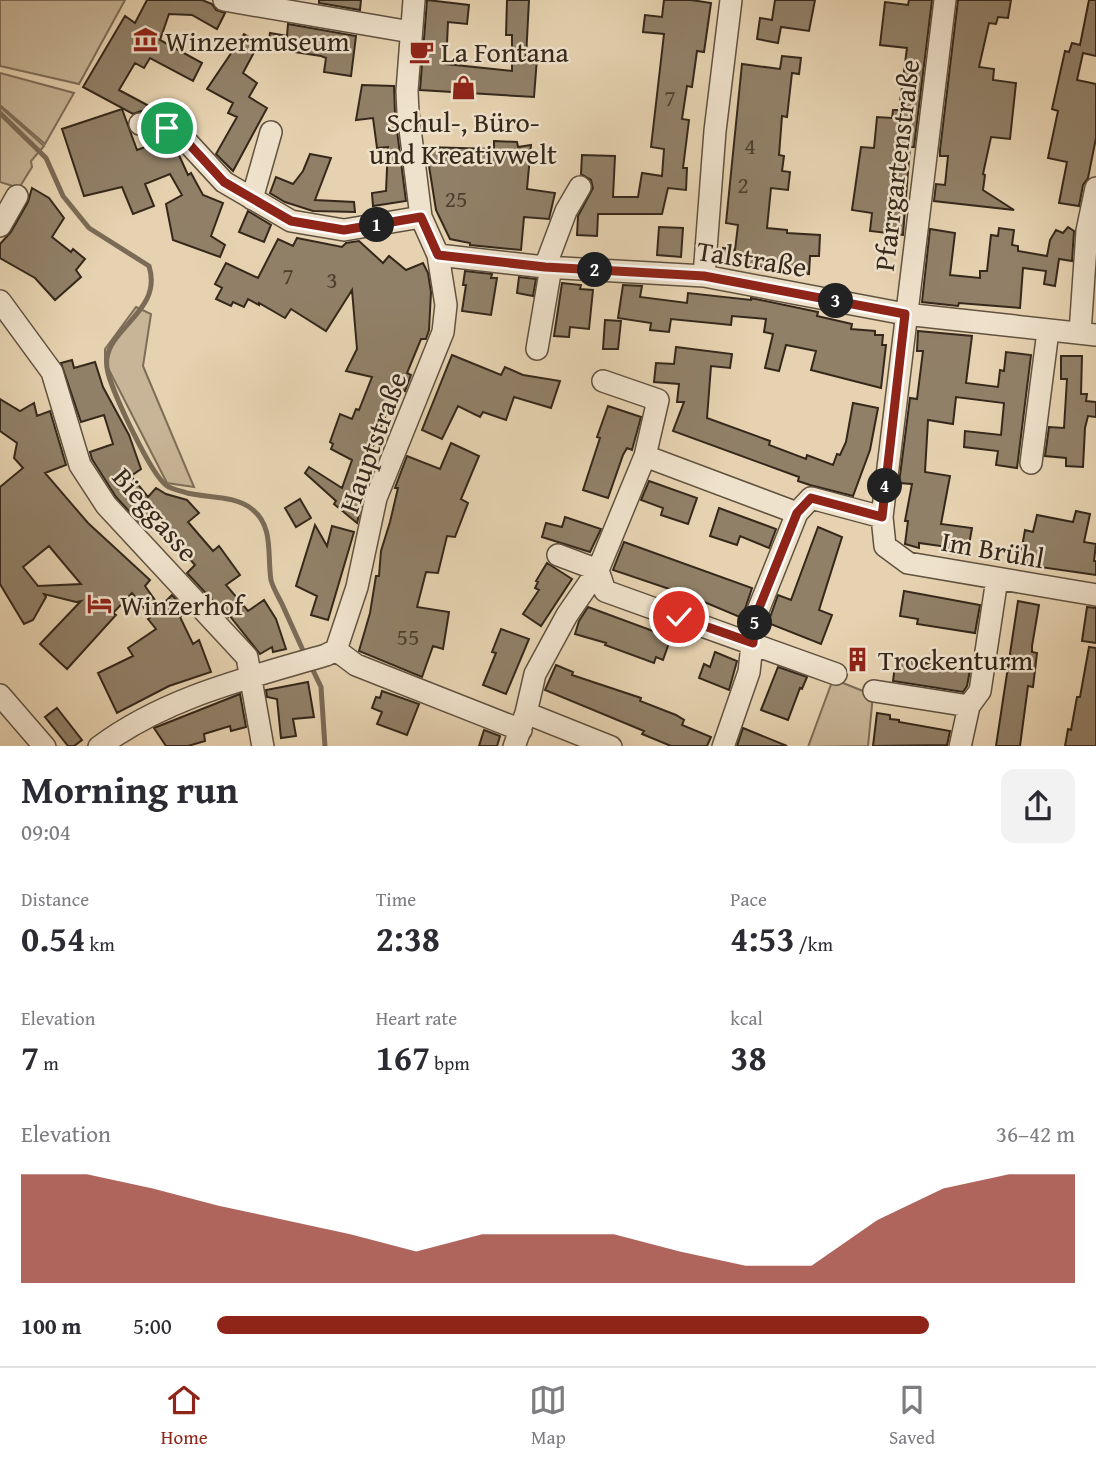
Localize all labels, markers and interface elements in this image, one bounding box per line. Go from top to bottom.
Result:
place label: Winzermuseum [165,20,350,61]
museum icon: Winzermuseum [131,26,159,54]
place label: La Fontana [441,31,569,72]
cafe icon: La Fontana [407,37,435,65]
street label: Pfarrgartenstraße [863,57,929,273]
shop icon: Schul-, Büro- und Kreativwelt [449,73,477,101]
house number: 7 [664,80,676,115]
pin [137,98,197,158]
place label: Schul-, Büro- und Kreativwelt [369,101,557,174]
icon: arrive [148,109,186,147]
house number: 4 [744,128,756,163]
house number: 2 [737,167,749,202]
house number: 25 [444,181,468,216]
pin: 1 [360,208,394,243]
text: 1 [372,210,381,238]
street label: Talstraße [694,229,810,287]
pin: 2 [578,252,612,288]
text: 2 [590,255,599,283]
house number: 7 [282,258,294,293]
house number: 3 [326,262,338,297]
pin: 3 [818,284,854,318]
text: 3 [831,286,840,314]
street label: Hauptstraße [328,366,416,518]
street label: Bieggasse [103,458,209,570]
pin: 4 [868,468,903,504]
text: 4 [880,471,889,499]
street label: Im Brühl [938,520,1048,578]
place label: Winzerhof [120,584,246,625]
pin [649,587,709,647]
hotel icon: Winzerhof [86,590,114,618]
icon: check [660,598,698,636]
pin: 5 [738,606,772,640]
text: 5 [750,608,759,636]
house number: 55 [396,619,420,654]
place label: Trockenturm [878,639,1033,680]
building icon: Trockenturm [844,645,872,673]
text: Morning run [21,761,238,817]
button: share [1001,769,1075,843]
text: 09:04 [21,815,71,848]
text: Distance [21,885,89,913]
text: Time [376,885,416,913]
text: Pace [730,885,767,913]
text: 0.54 [21,913,85,964]
text: 2:38 [376,913,440,964]
text: 4:53 [730,913,795,964]
text: km [85,930,115,958]
text: /km [795,930,833,958]
text: Elevation [21,1004,95,1032]
text: Heart rate [376,1004,457,1032]
text: kcal [730,1004,763,1032]
text: 7 [21,1032,39,1083]
text: 167 [376,1032,430,1083]
text: 38 [730,1032,767,1083]
text: m [39,1049,59,1077]
text: bpm [430,1049,470,1077]
text: Elevation [21,1117,111,1150]
text: 36–42 m [996,1117,1075,1150]
text: 100 m [21,1309,82,1342]
text: 5:00 [133,1309,172,1342]
tab: Home [161,1381,208,1451]
tab: Map [529,1381,567,1451]
tab: Saved [889,1381,935,1451]

